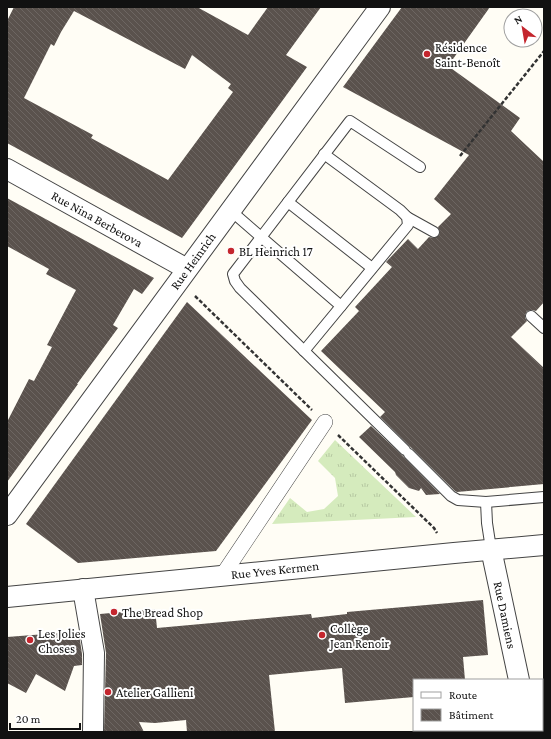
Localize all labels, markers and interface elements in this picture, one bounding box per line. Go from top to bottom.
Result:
north arrow [503,8,543,48]
text: N [512,12,525,27]
place label: Résidence Saint-Benoît [435,40,501,70]
marker: Résidence Saint-Benoît [422,49,432,59]
street label: Rue Nina Berberova [49,188,145,250]
street label: Rue Heinrich [167,229,219,293]
place label: BL Heinrich 17 [239,244,313,259]
marker: BL Heinrich 17 [226,246,236,256]
street label: Rue Yves Kermen [230,558,320,582]
street label: Rue Damiens [491,580,519,650]
place label: The Bread Shop [122,605,203,620]
marker: The Bread Shop [109,607,119,617]
place label: Collège Jean Renoir [329,621,390,651]
place label: Les Jolies Choses [38,626,86,656]
marker: Collège Jean Renoir [317,630,327,640]
marker: Les Jolies Choses [25,635,35,645]
legend [413,679,543,731]
place label: Atelier Gallieni [116,685,194,700]
marker: Atelier Gallieni [103,687,113,697]
text: Route [449,688,477,702]
scale bar [10,705,80,731]
text: Bâtiment [449,708,495,722]
text: 20 m [16,712,41,726]

